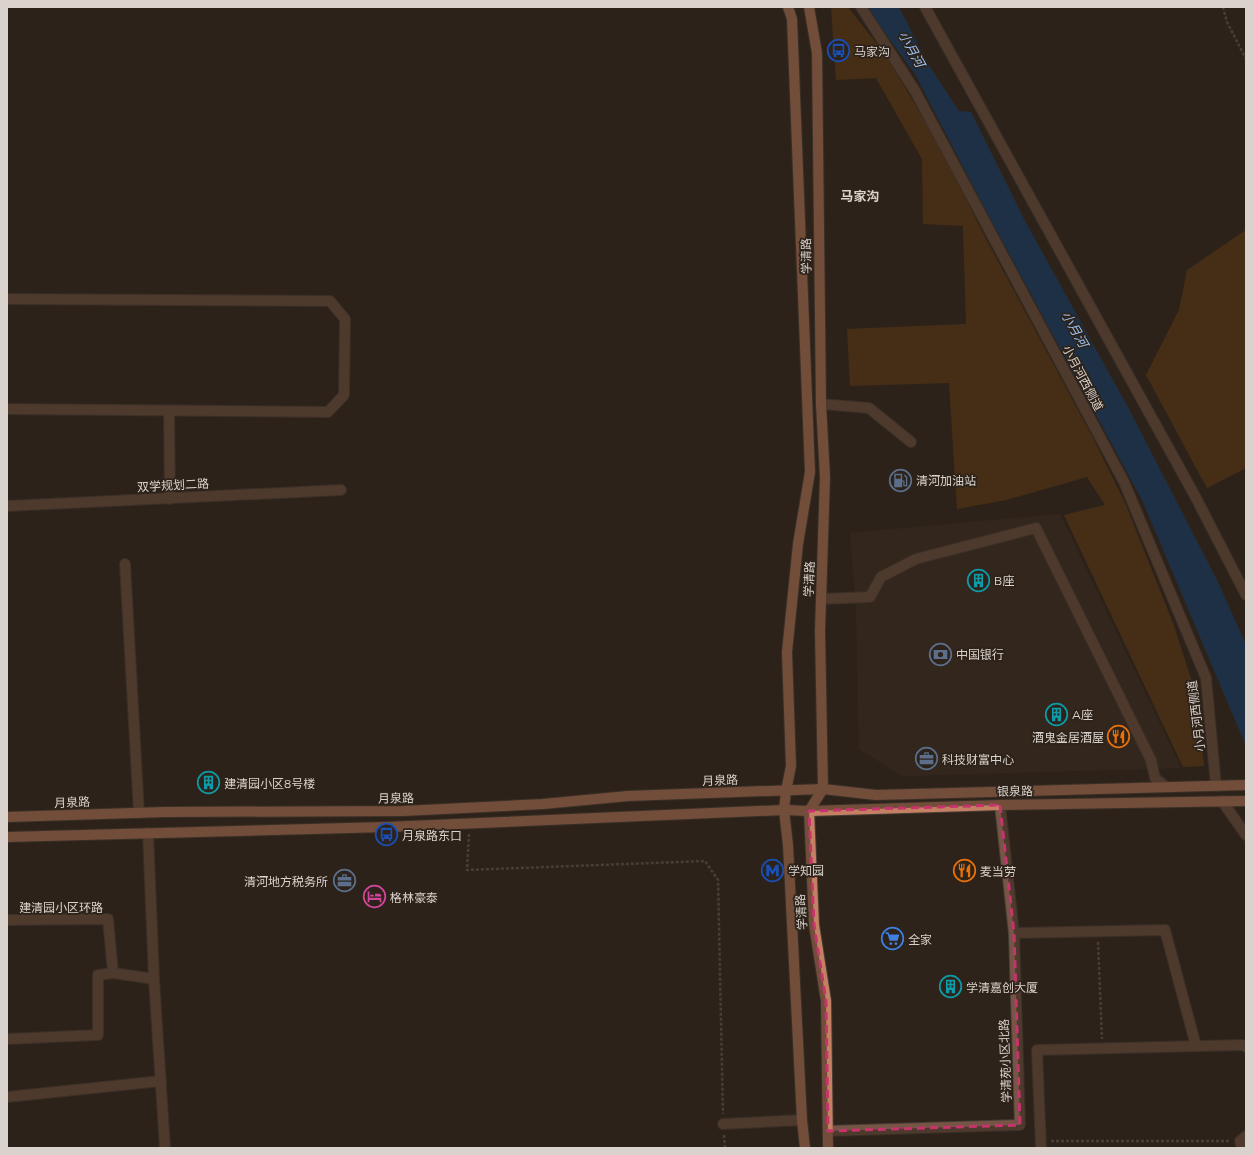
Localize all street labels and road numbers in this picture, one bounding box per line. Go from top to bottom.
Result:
street label: 学清路 [798,238,814,274]
street label: 小月河西侧道 [1059,343,1107,413]
street label: 双学规划二路 [137,476,209,494]
street label: 学清路 [801,561,817,597]
street label: 小月河西侧道 [1184,679,1208,753]
street label: 月泉路 [702,772,738,788]
street label: 银泉路 [997,783,1033,799]
street label: 月泉路 [378,790,414,806]
street label: 月泉路 [54,794,90,810]
street label: 学清路 [792,894,810,930]
street label: 建清园小区环路 [19,900,103,915]
street label: 学清苑小区北路 [996,1019,1014,1103]

